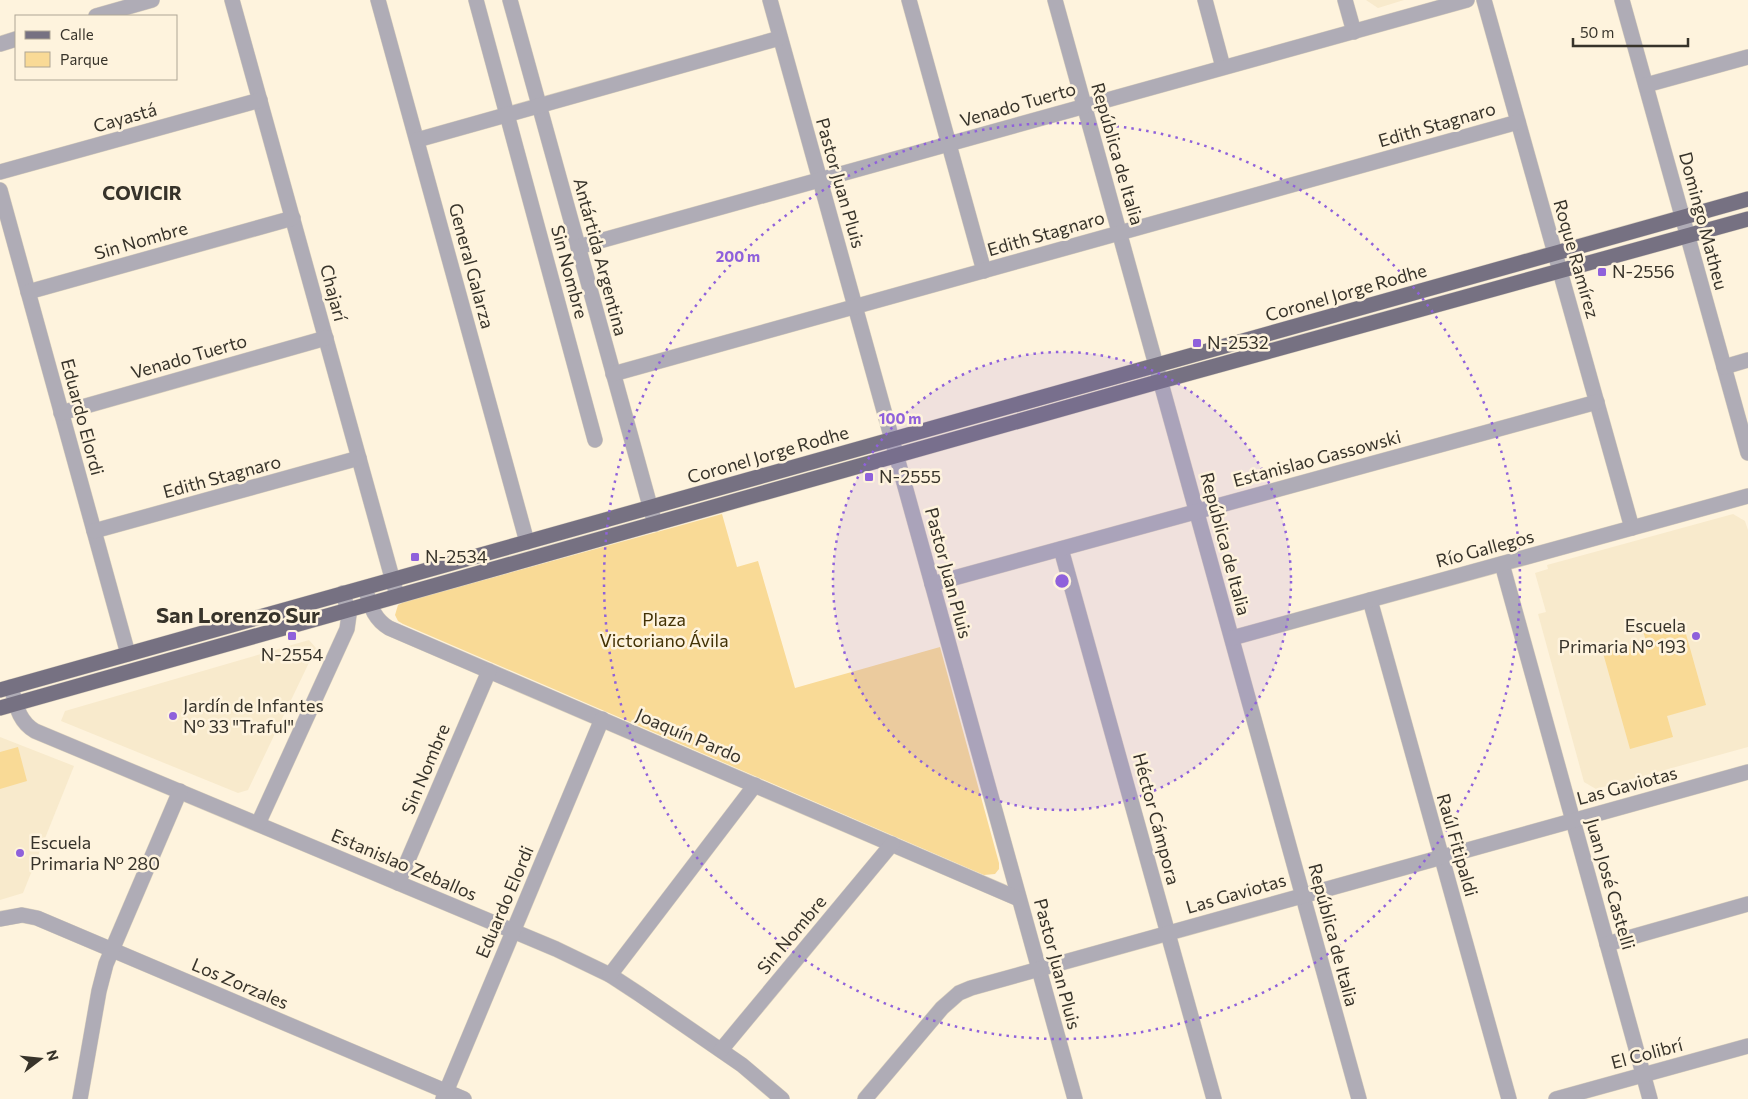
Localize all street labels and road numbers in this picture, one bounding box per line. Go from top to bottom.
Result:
street label: Venado Tuerto [957,77,1078,131]
street label: República de Italia [1087,80,1149,227]
street label: Edith Stagnaro [1375,97,1498,151]
street label: Cayastá [90,98,159,137]
street label: Pastor Juan Pluis [812,115,870,250]
street label: Domingo Matheu [1675,149,1733,292]
street label: Antártida Argentina [569,175,633,338]
street label: Roque Ramírez [1549,197,1604,321]
street label: General Galarza [445,201,499,331]
street label: Edith Stagnaro [984,206,1107,260]
street label: Sin Nombre [92,216,190,264]
street label: Sin Nombre [547,223,593,321]
street label: Coronel Jorge Rodhe [1263,258,1429,326]
street label: Chajarí [316,262,352,325]
street label: Venado Tuerto [128,329,249,383]
street label: Eduardo Elordi [57,356,109,478]
street label: Coronel Jorge Rodhe [685,420,851,488]
street label: Estanislao Gassowski [1230,425,1403,491]
street label: Edith Stagnaro [160,450,283,502]
street label: República de Italia [1196,470,1256,618]
street label: Pastor Juan Pluis [921,505,977,641]
street label: Río Gallegos [1433,524,1536,572]
street label: Joaquín Pardo [633,703,746,767]
street label: Sin Nombre [396,720,454,817]
street label: Héctor Cámpora [1129,750,1185,887]
street label: Las Gaviotas [1574,761,1679,809]
street label: Raúl Fitipaldi [1433,791,1483,899]
street label: Juan José Castelli [1582,815,1640,952]
street label: Estanislao Zeballos [328,823,481,905]
street label: Eduardo Elordi [471,842,538,961]
street label: República de Italia [1304,861,1364,1009]
street label: Las Gaviotas [1183,868,1288,918]
street label: Sin Nombre [752,891,831,978]
street label: Pastor Juan Pluis [1030,896,1086,1032]
street label: Los Zorzales [189,953,292,1013]
street label: El Colibrí [1608,1033,1686,1073]

